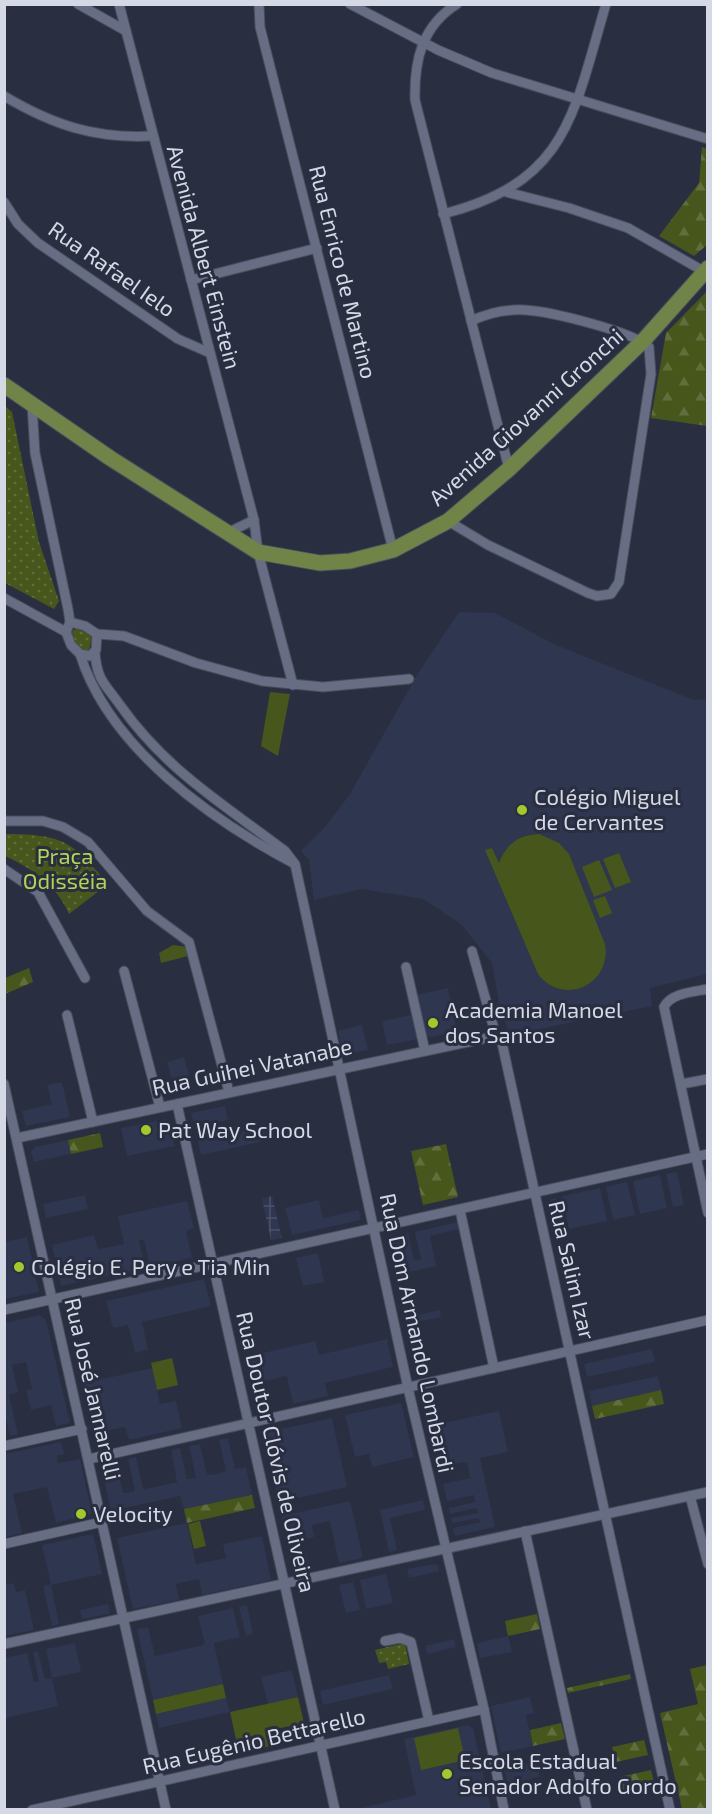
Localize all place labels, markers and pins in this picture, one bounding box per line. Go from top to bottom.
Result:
place label: Colégio Miguel de Cervantes [534,783,681,834]
marker: Colégio Miguel de Cervantes [515,803,529,817]
place label: Academia Manoel dos Santos [445,996,623,1047]
marker: Academia Manoel dos Santos [426,1016,440,1030]
place label: Pat Way School [158,1116,313,1142]
marker: Pat Way School [139,1123,153,1137]
place label: Colégio E. Pery e Tia Min [31,1253,270,1279]
marker: Colégio E. Pery e Tia Min [12,1260,26,1274]
place label: Velocity [93,1500,173,1526]
marker: Velocity [74,1507,88,1521]
place label: Escola Estadual Senador Adolfo Gordo [459,1747,677,1798]
marker: Escola Estadual Senador Adolfo Gordo [440,1767,454,1781]

